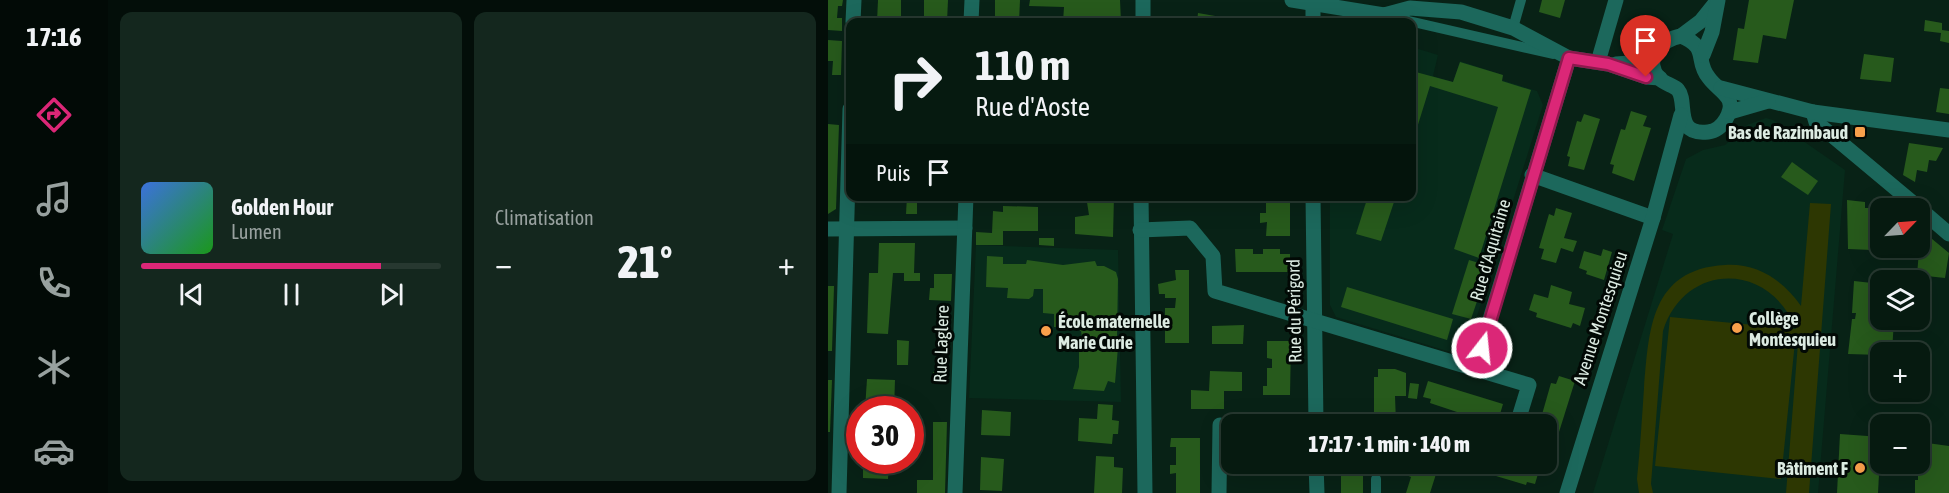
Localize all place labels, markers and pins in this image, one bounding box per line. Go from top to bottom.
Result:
pin [1620,15,1671,77]
place label: Bas de Razimbaud [1728,122,1848,143]
marker: Bas de Razimbaud [1853,125,1867,139]
place label: Collège Montesquieu [1749,308,1836,350]
place label: École maternelle Marie Curie [1058,311,1170,353]
marker: Collège Montesquieu [1730,321,1744,335]
marker: École maternelle Marie Curie [1039,324,1053,338]
place label: Bâtiment F [1777,458,1848,479]
marker: Bâtiment F [1853,461,1867,475]

